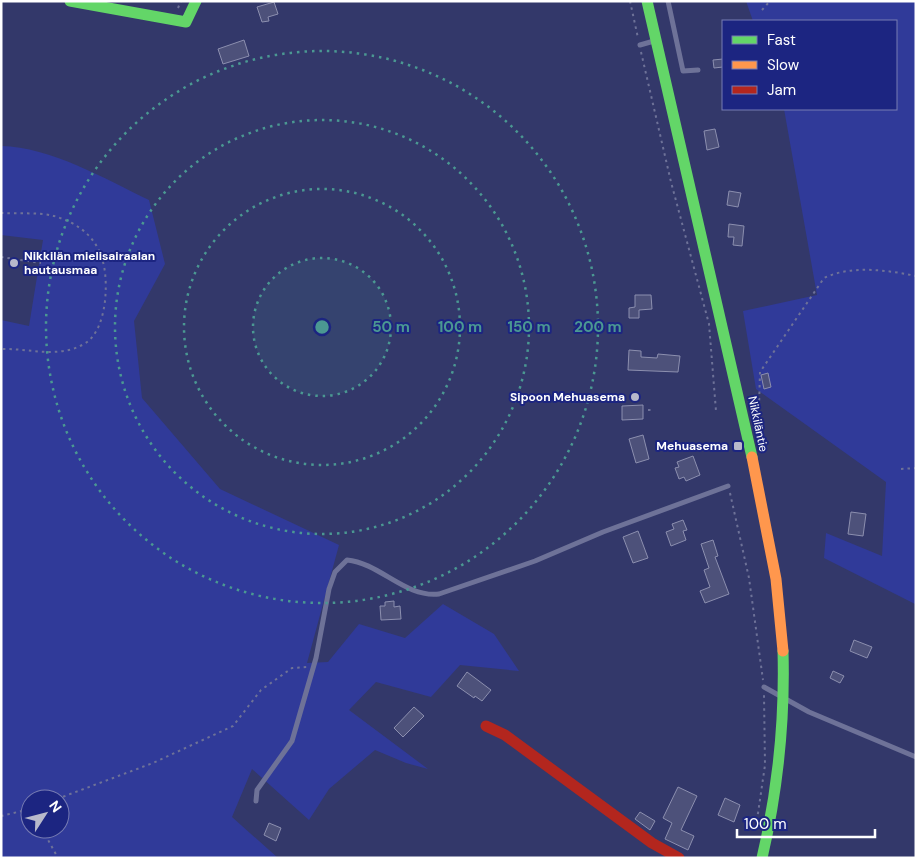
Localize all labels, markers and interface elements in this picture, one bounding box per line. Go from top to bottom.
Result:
legend [722,20,897,110]
text: Fast [767,30,796,50]
text: Slow [767,55,800,75]
text: Jam [767,80,796,100]
place label: Nikkilän mielisairaalan hautausmaa [24,248,155,278]
marker: Nikkilän mielisairaalan hautausmaa [8,257,20,269]
text: 50 m [372,317,410,337]
text: 100 m [438,317,482,337]
text: 150 m [508,317,551,337]
text: 200 m [574,317,622,337]
centre of rings [313,318,331,336]
place label: Sipoon Mehuasema [510,389,625,405]
marker: Sipoon Mehuasema [629,391,641,403]
street label: Nikkiläntie [744,395,772,454]
place label: Mehuasema [656,438,728,454]
marker: Mehuasema [732,440,744,452]
north arrow [20,789,70,839]
text: N [45,797,66,816]
scale bar [737,806,874,838]
text: 100 m [744,814,787,834]

